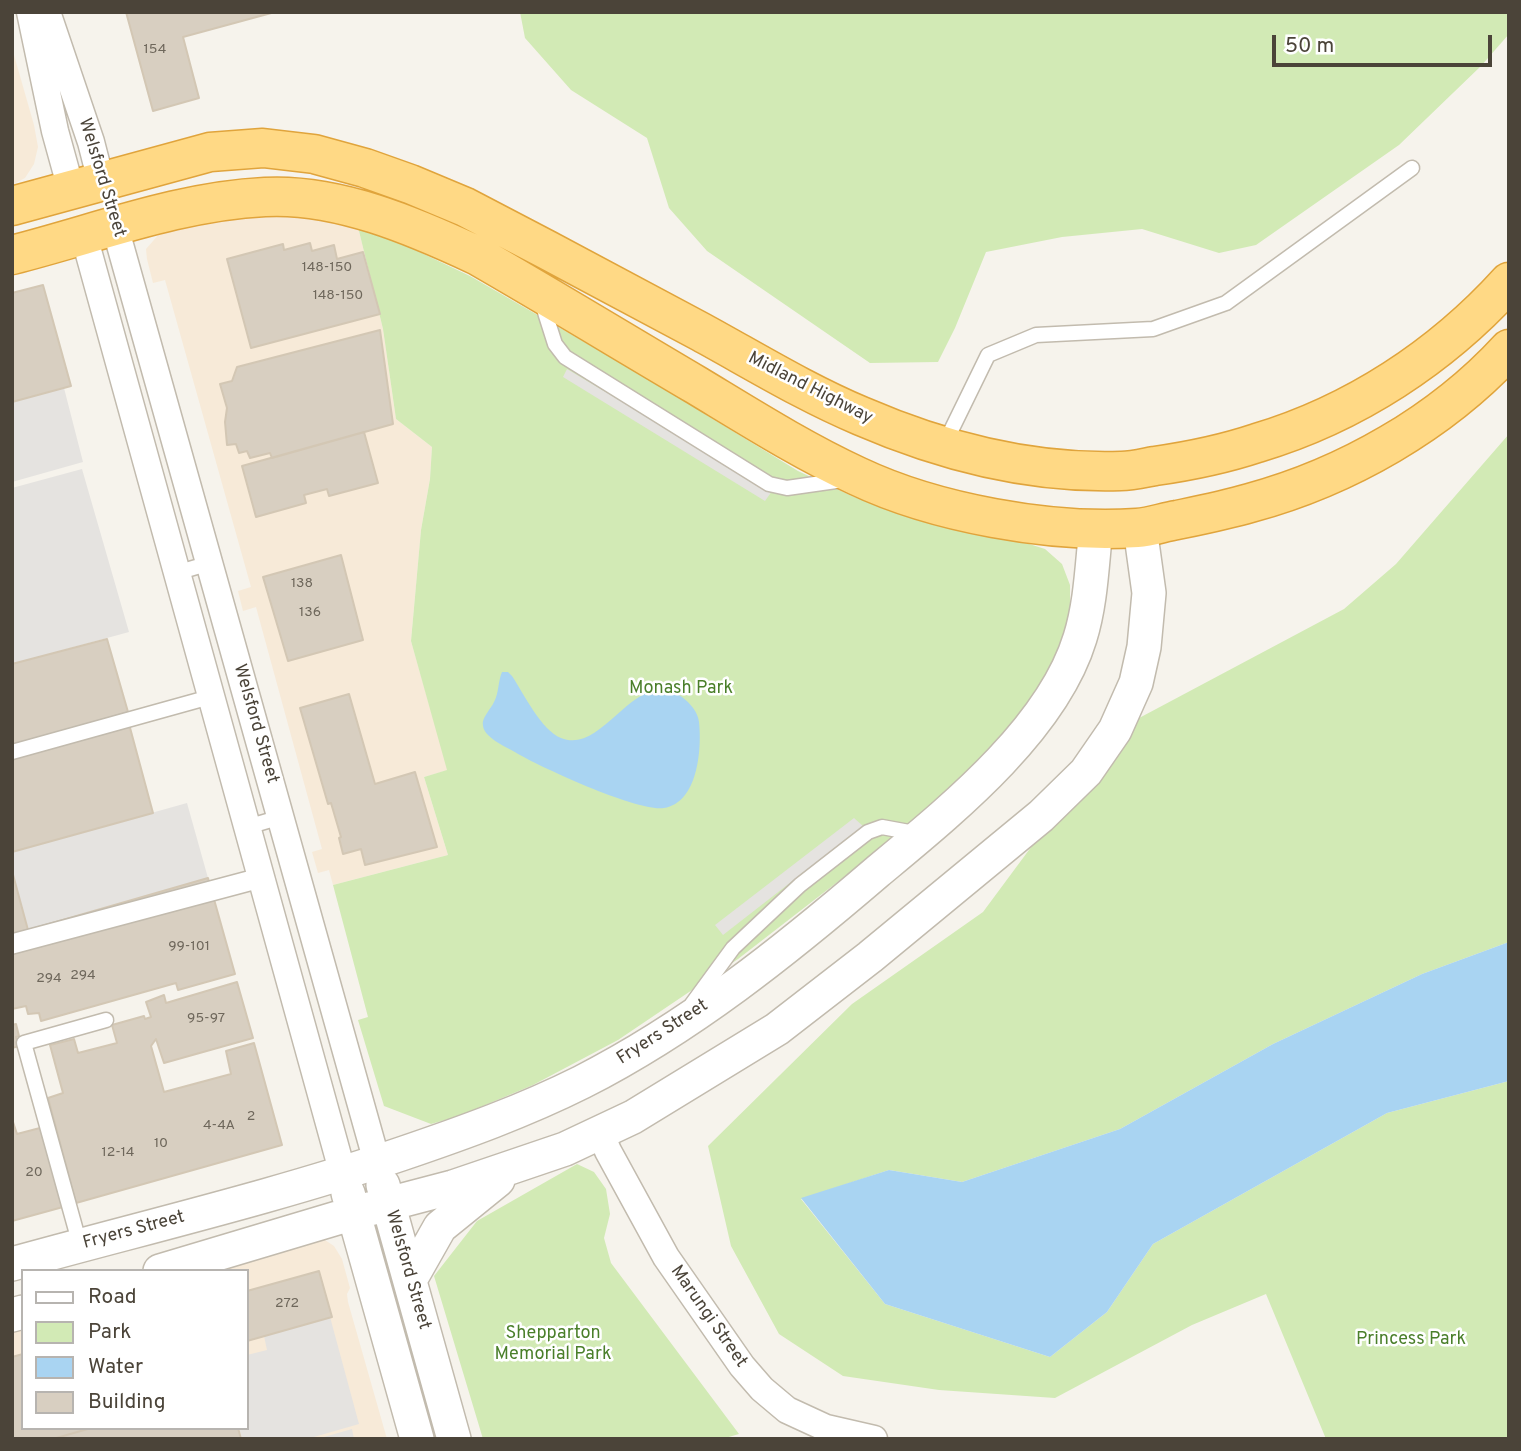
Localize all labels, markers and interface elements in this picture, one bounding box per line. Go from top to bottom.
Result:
scale bar [1276,21,1496,65]
text: 50 m [1285,33,1334,60]
house number: 154 [144,42,166,58]
street label: Welsford Street [73,116,129,240]
house number: 148-150 [302,260,352,276]
house number: 148-150 [313,288,363,304]
street label: Midland Highway [744,348,876,430]
house number: 138 [291,576,313,592]
house number: 136 [299,605,321,621]
street label: Welsford Street [228,662,282,786]
park label: Monash Park [629,678,733,700]
house number: 99-101 [168,939,210,955]
house number: 294 [70,968,96,984]
house number: 294 [36,971,62,987]
street label: Fryers Street [613,996,713,1070]
house number: 95-97 [187,1011,225,1027]
house number: 2 [247,1109,255,1125]
house number: 4-4A [203,1118,235,1134]
house number: 10 [154,1136,168,1152]
house number: 12-14 [101,1145,135,1161]
house number: 20 [25,1165,43,1181]
street label: Fryers Street [81,1207,187,1255]
street label: Welsford Street [380,1208,434,1332]
street label: Marungi Street [665,1262,751,1372]
legend [21,1269,248,1430]
text: Road [88,1284,137,1311]
house number: 272 [275,1296,299,1312]
text: Park [88,1319,131,1346]
park label: Shepparton Memorial Park [495,1323,611,1366]
park label: Princess Park [1356,1329,1466,1351]
text: Water [88,1354,143,1381]
text: Building [88,1389,166,1416]

